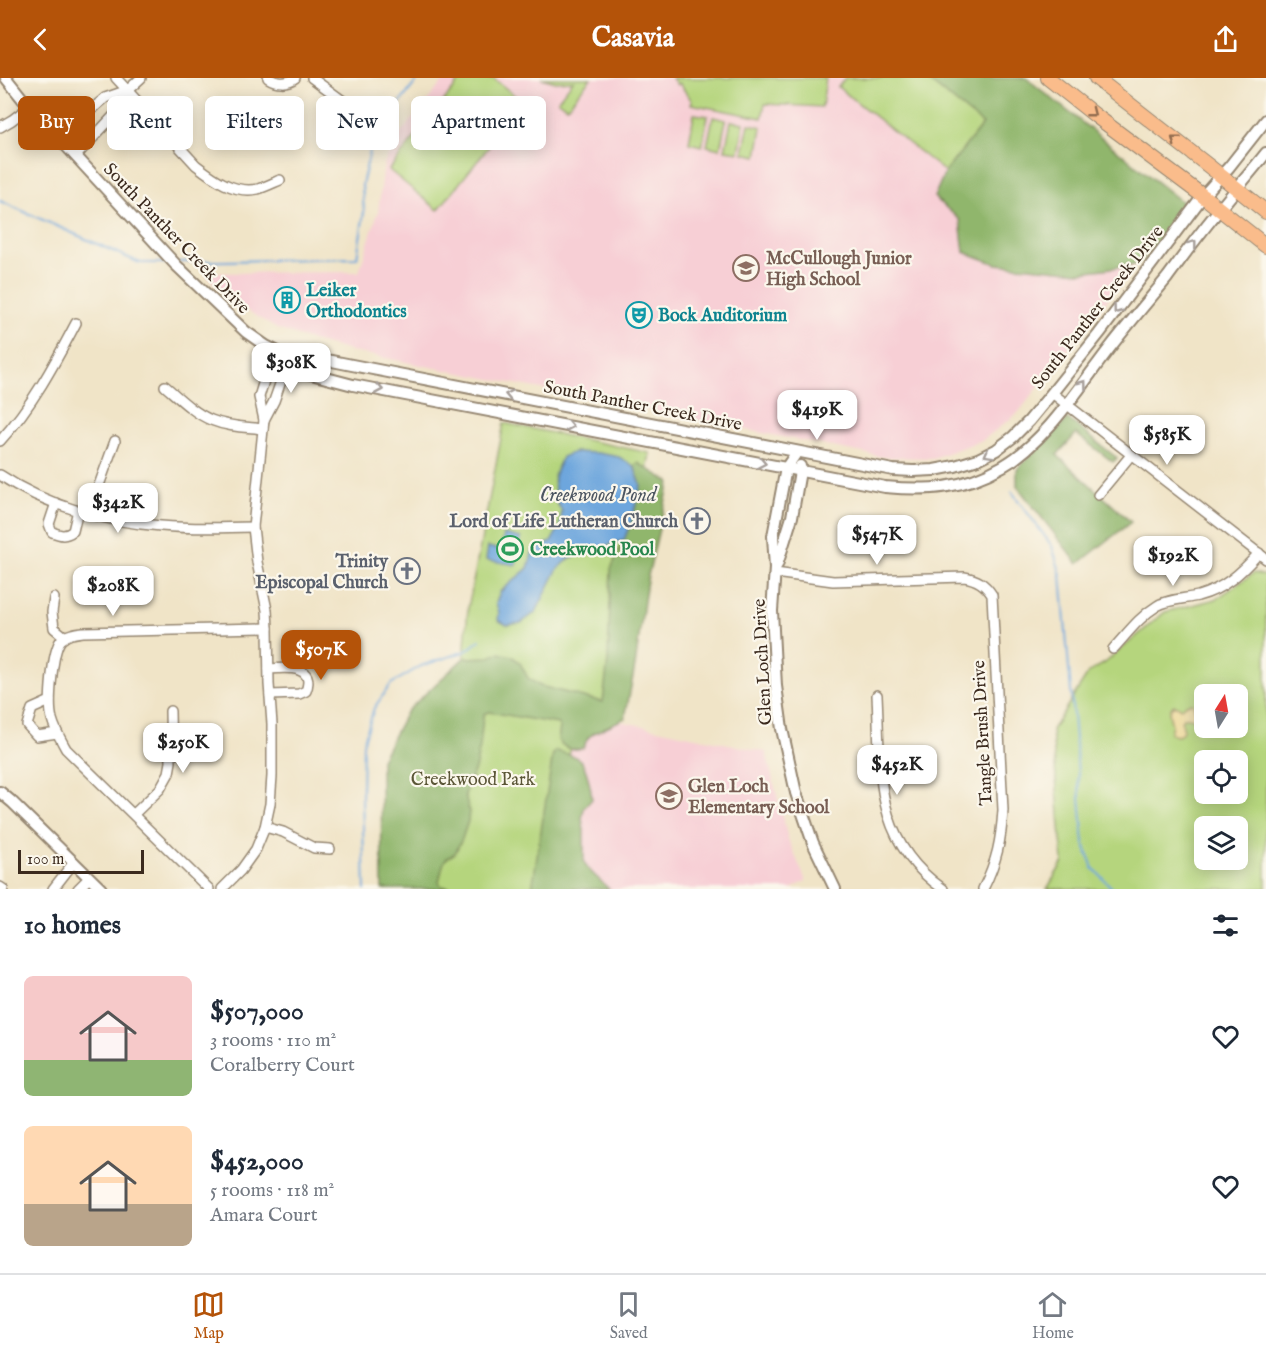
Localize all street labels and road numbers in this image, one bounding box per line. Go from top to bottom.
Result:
street label: South Panther Creek Drive [98,159,254,319]
street label: South Panther Creek Drive [1027,221,1169,394]
street label: South Panther Creek Drive [542,376,744,437]
street label: Glen Loch Drive [749,598,778,726]
street label: Tangle Brush Drive [968,660,999,806]

